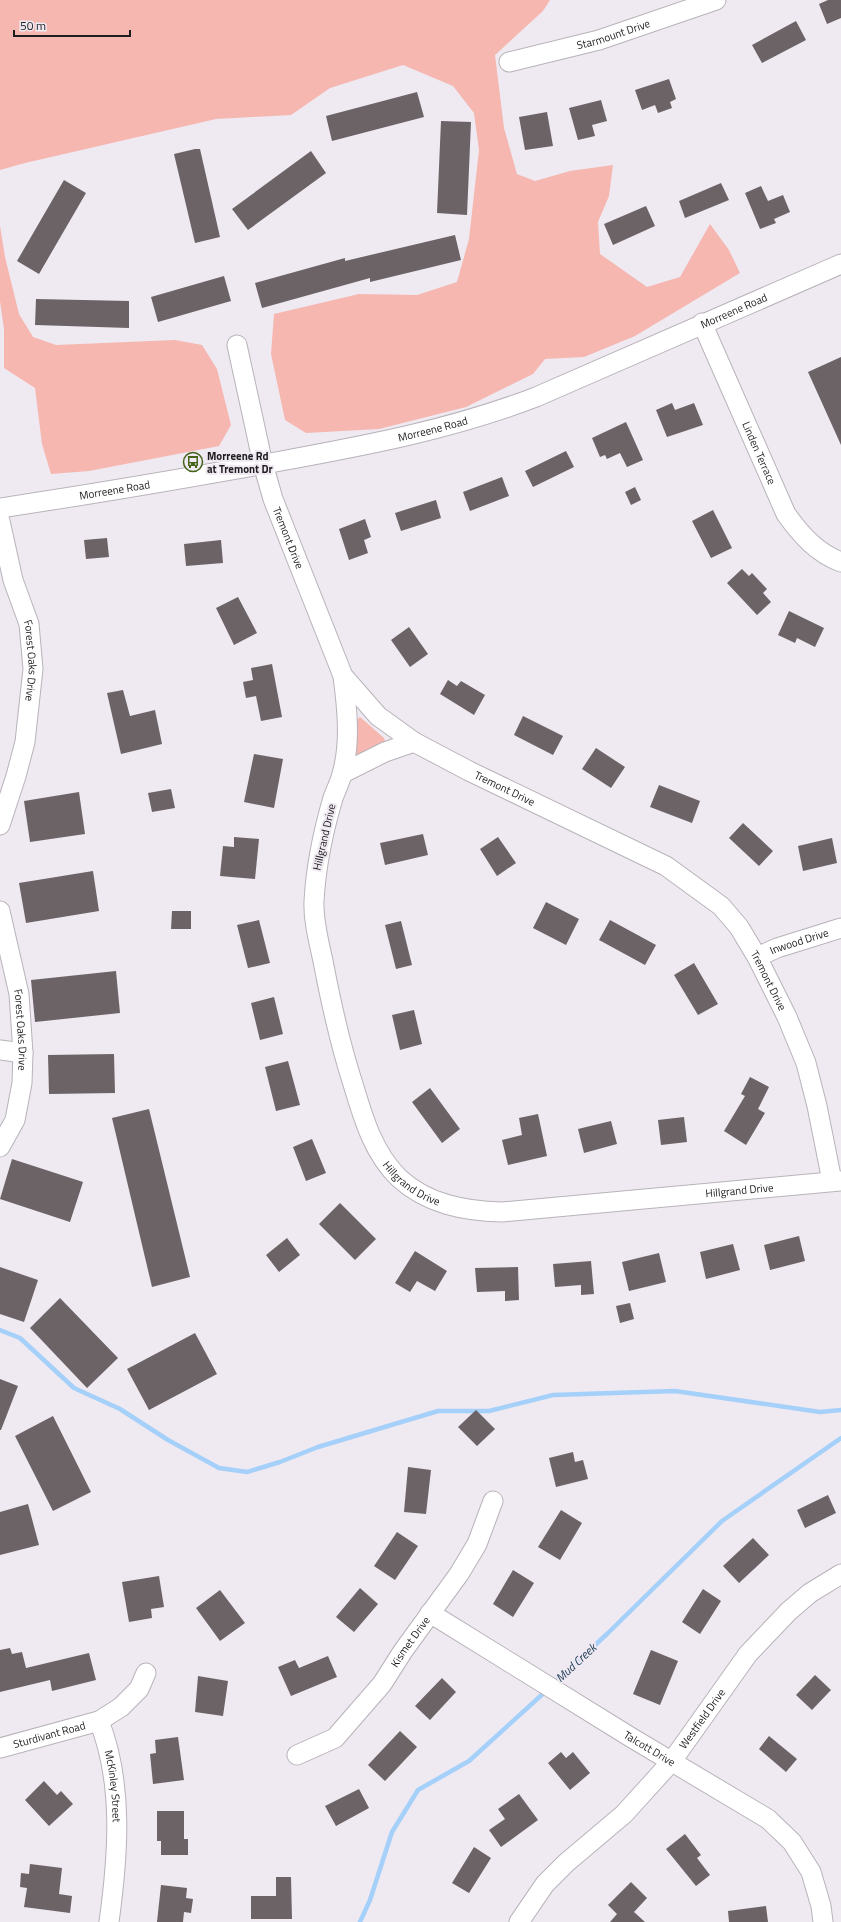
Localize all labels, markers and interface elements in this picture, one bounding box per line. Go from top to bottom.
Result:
scale bar [14,12,130,38]
street label: Starmount Drive [575,15,653,53]
text: 50 m [20,16,46,35]
street label: Morreene Road [698,289,770,332]
street label: Morreene Road [396,412,470,446]
street label: Linden Terrace [738,419,780,487]
place label: Morreene Rd at Tremont Dr [207,448,273,477]
bus stop icon: Morreene Rd at Tremont Dr [182,451,204,473]
street label: Morreene Road [78,476,151,504]
street label: Tremont Drive [269,505,308,572]
street label: Forest Oaks Drive [20,617,41,703]
street label: Tremont Drive [472,767,538,810]
street label: Hillgrand Drive [309,802,340,872]
street label: Inwood Drive [767,924,831,958]
street label: Tremont Drive [747,947,791,1014]
street label: Forest Oaks Drive [10,987,31,1071]
street label: Hillgrand Drive [379,1157,443,1210]
street label: Hillgrand Drive [705,1179,775,1201]
street label: Kismet Drive [387,1613,434,1670]
water label: Mud Creek [551,1637,602,1687]
street label: Westfield Drive [675,1685,729,1752]
street label: Sturdivant Road [11,1717,87,1752]
street label: Talcott Drive [621,1727,679,1770]
street label: McKinley Street [101,1748,125,1823]

